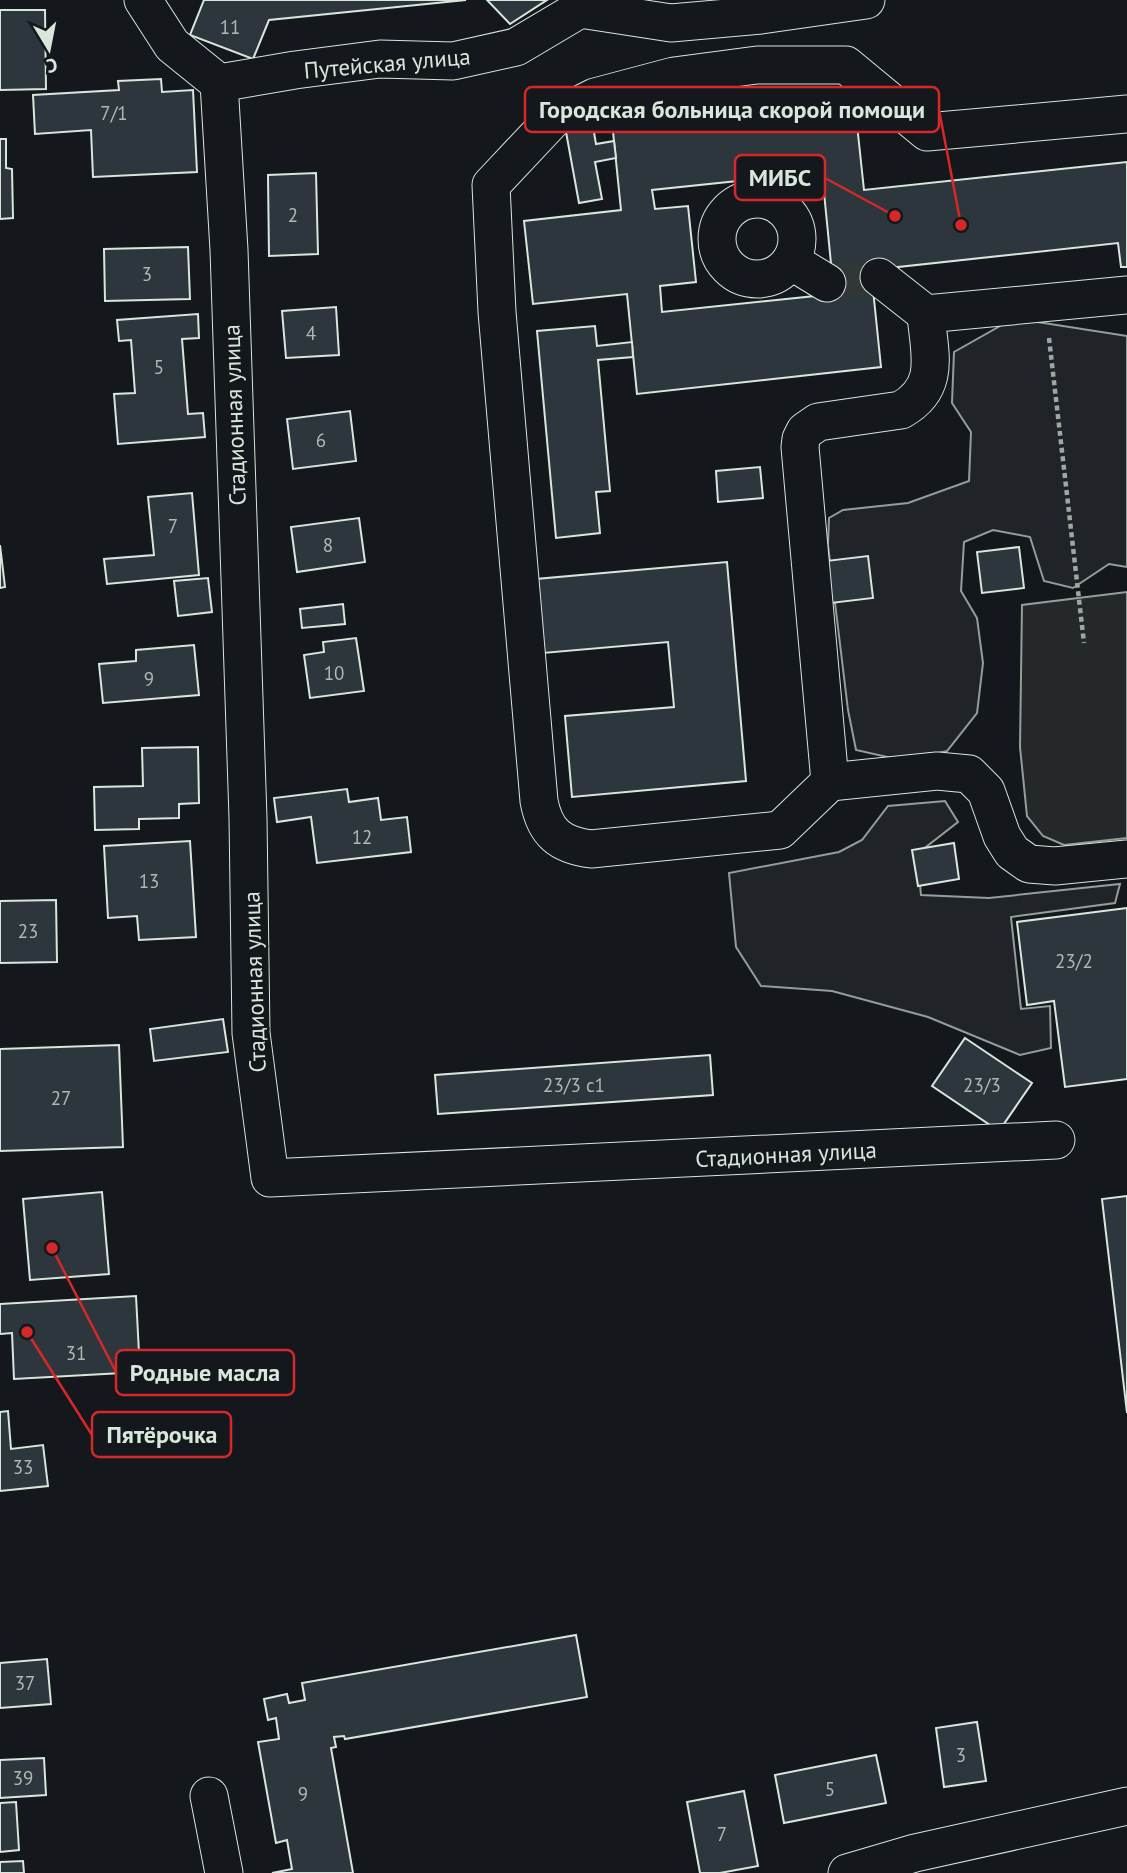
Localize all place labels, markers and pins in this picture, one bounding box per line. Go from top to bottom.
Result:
callout: Городская больница скорой помощи [525,87,939,132]
callout: МИБС [735,155,825,200]
callout: Родные масла [116,1350,294,1395]
callout: Пятёрочка [92,1412,231,1457]

